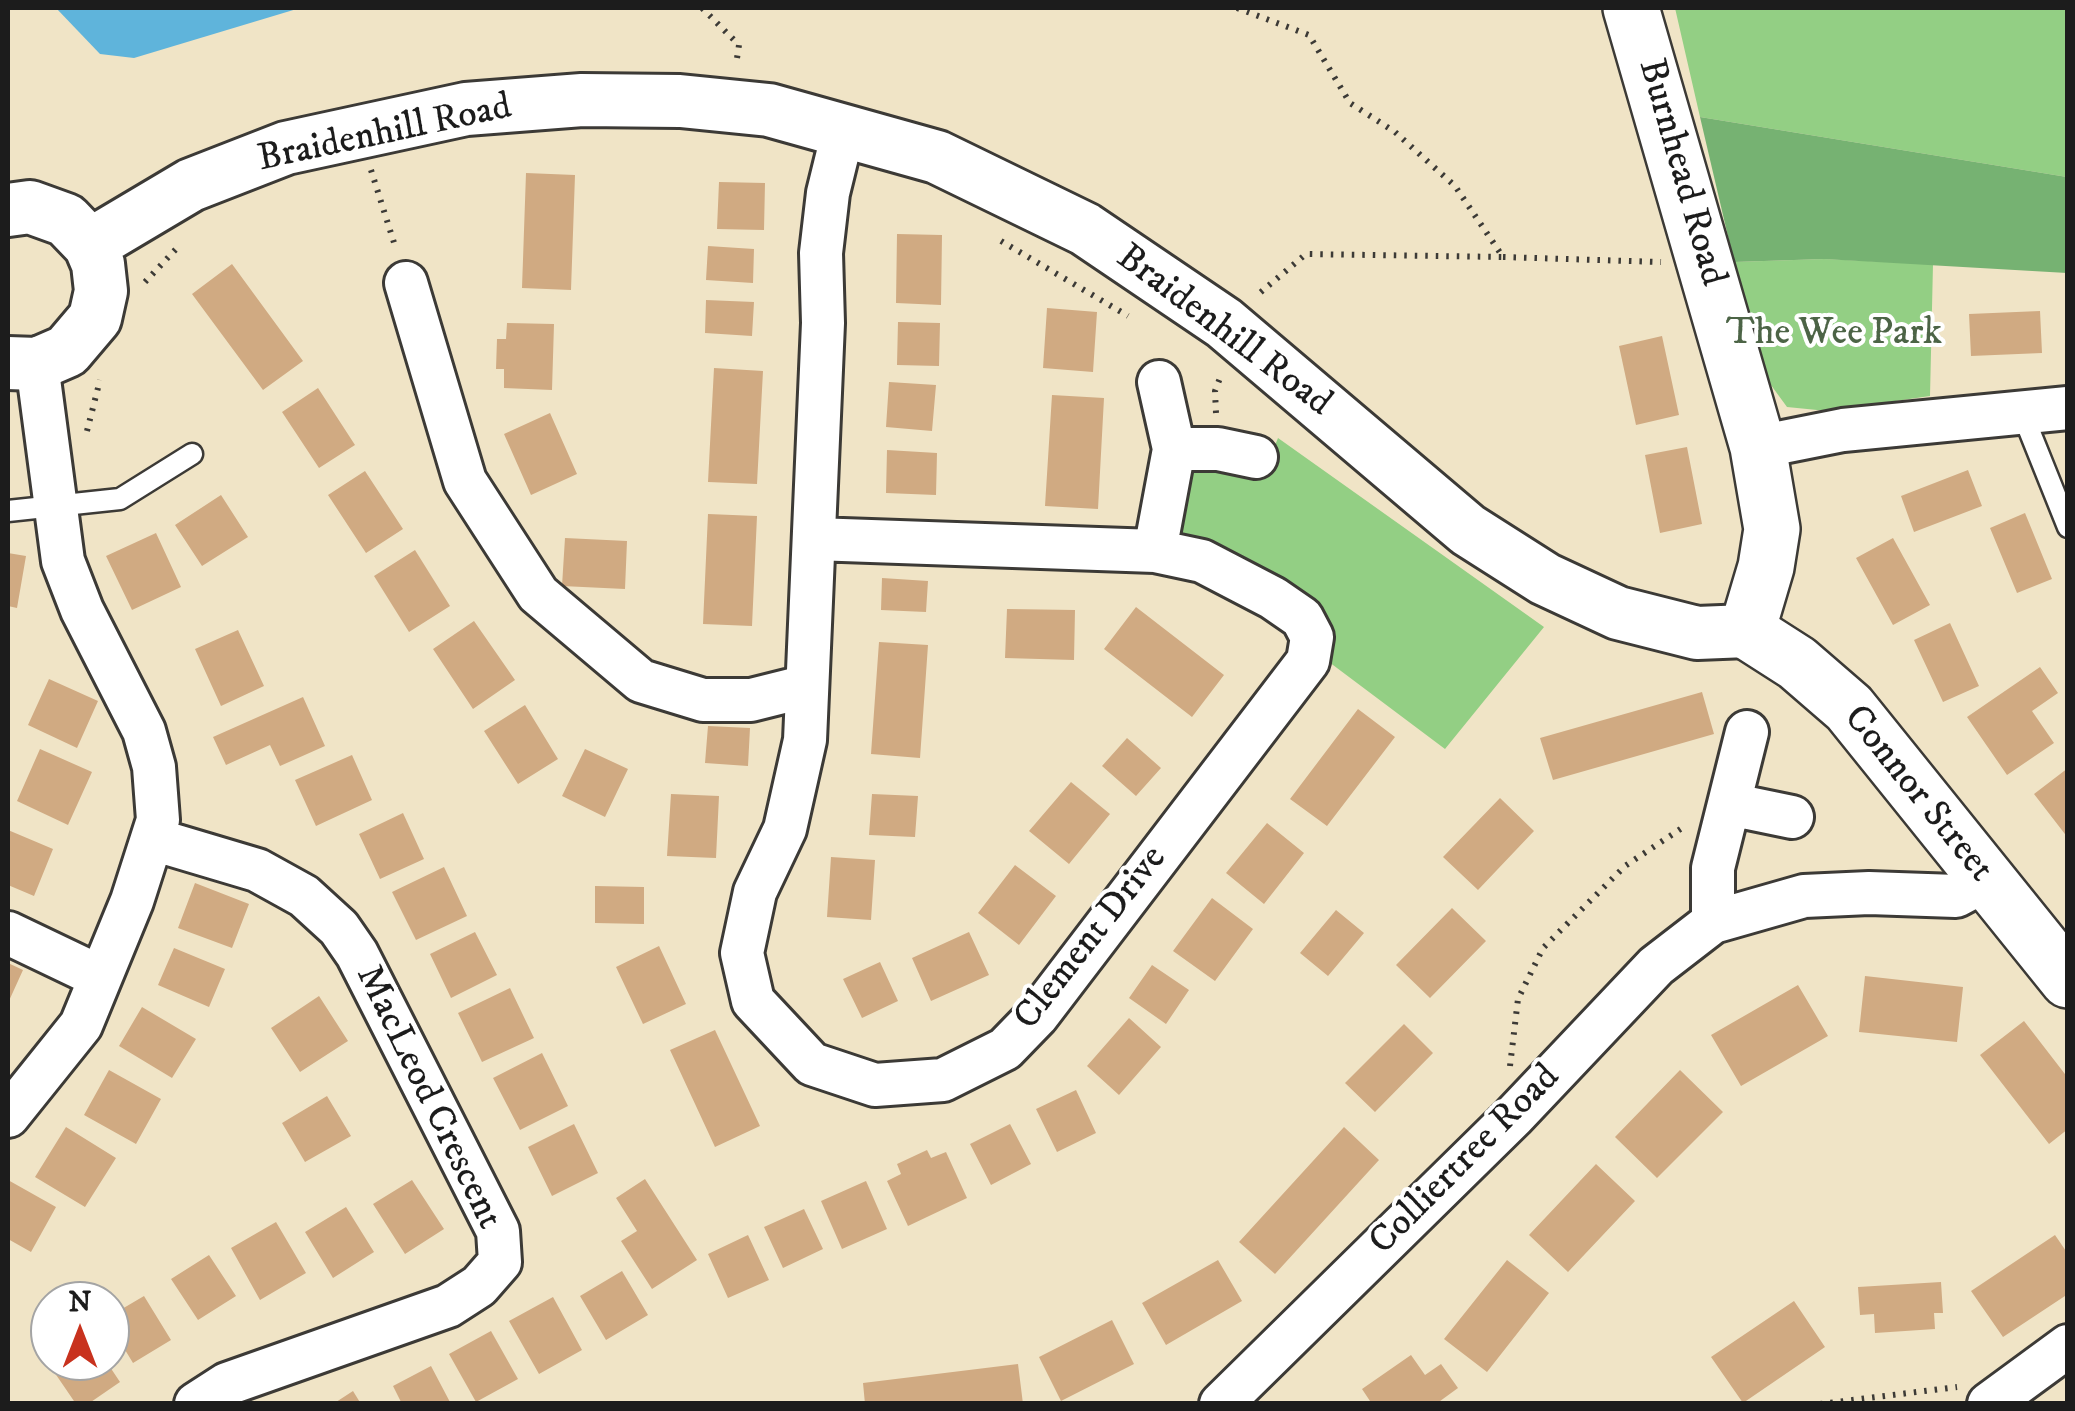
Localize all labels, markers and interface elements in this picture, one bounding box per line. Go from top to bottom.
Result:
street label: Burnhead Road [1626,54,1734,292]
street label: Braidenhill Road [254,86,516,184]
street label: Braidenhill Road [1106,236,1340,428]
park label: The Wee Park [1726,312,1942,358]
street label: Connor Street [1832,698,2002,892]
street label: Clement Drive [1006,838,1178,1040]
street label: MacLeod Crescent [344,959,510,1237]
street label: Colliertree Road [1361,1056,1571,1266]
north arrow [30,1281,130,1381]
text: N [69,1285,91,1320]

